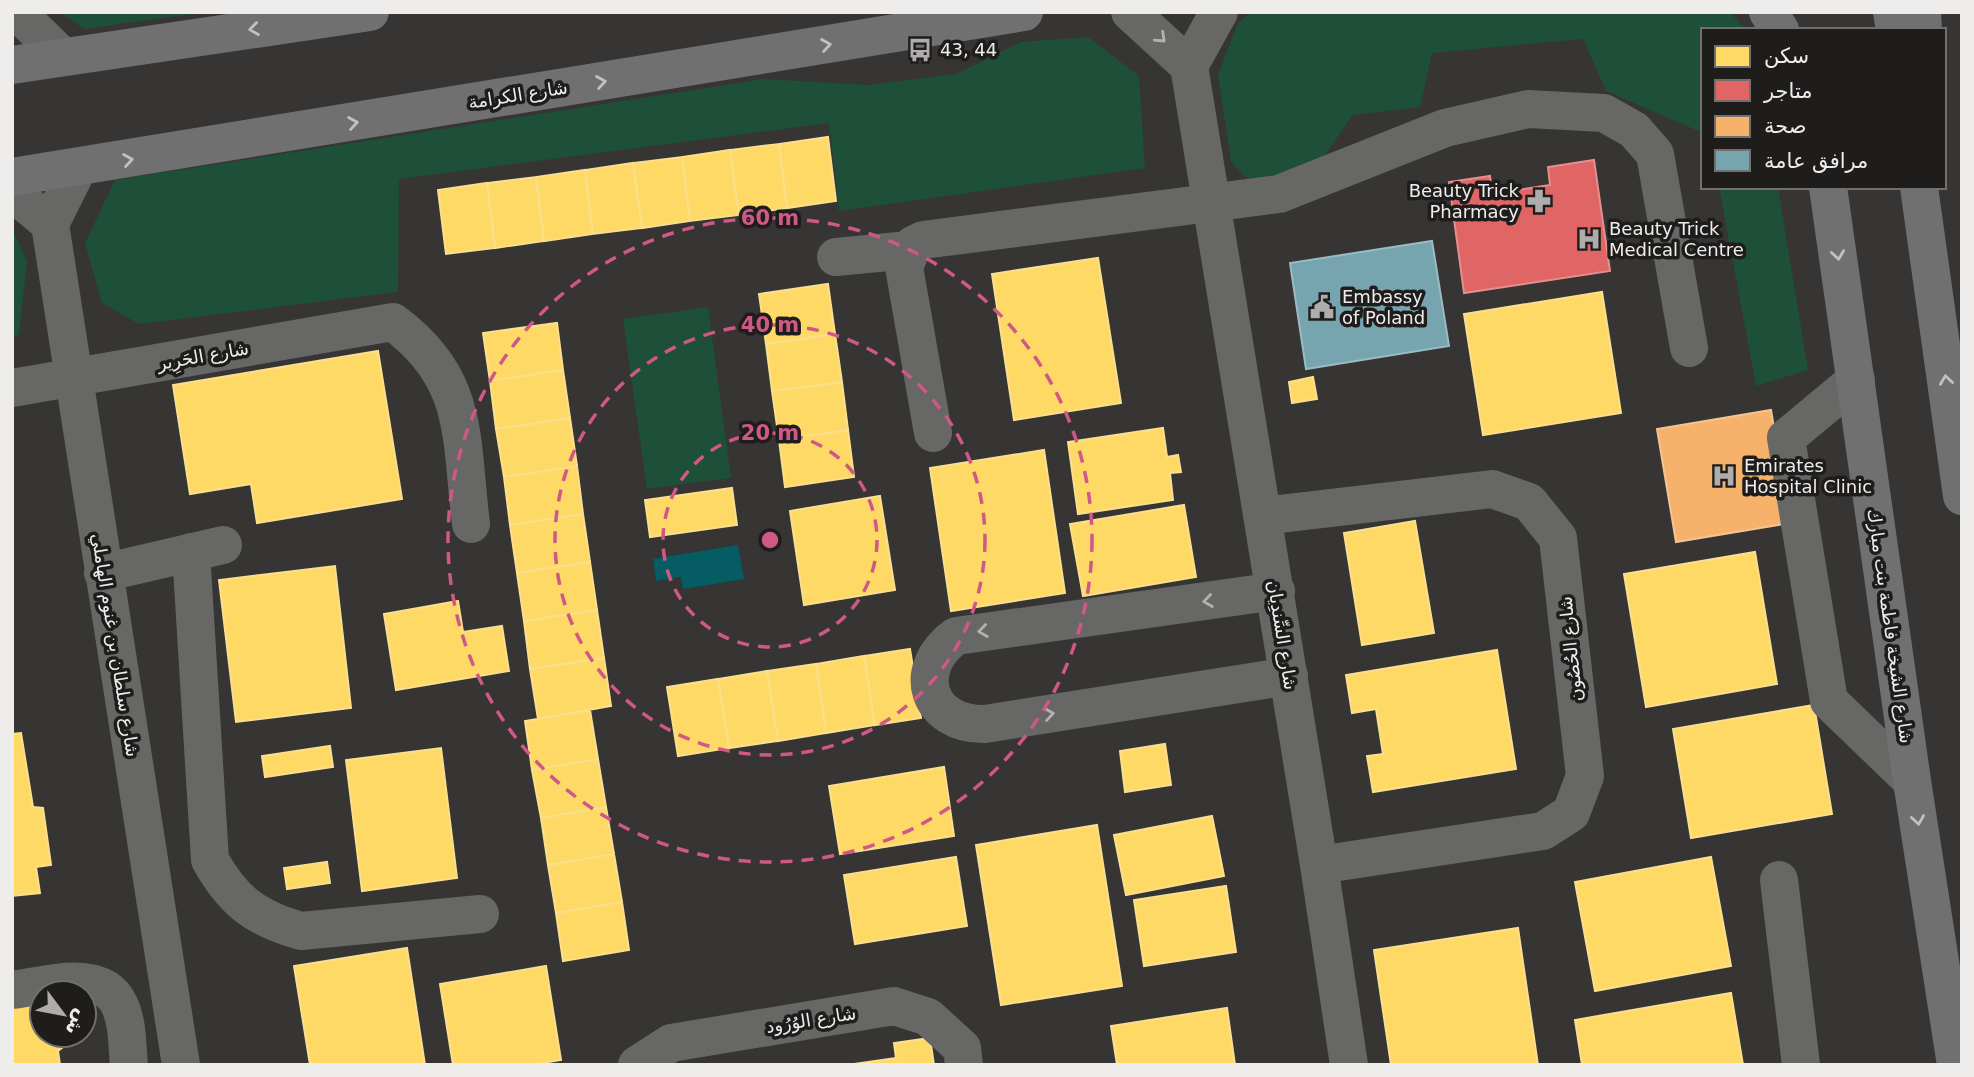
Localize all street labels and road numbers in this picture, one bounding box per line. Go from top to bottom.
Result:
street label: شارع الكرامة [467,76,569,114]
street label: شارع الحَرِير [154,337,251,377]
street label: شارع الشيخة فاطمة بنت مبارك [1863,507,1917,745]
street label: شارع سلطان بن غنوم الهاملي [86,532,144,758]
street label: شارع السِّندِيان [1262,579,1302,691]
street label: شارع الحُصُون [1555,595,1587,703]
street label: شارع الوُرُود [764,1002,858,1038]

